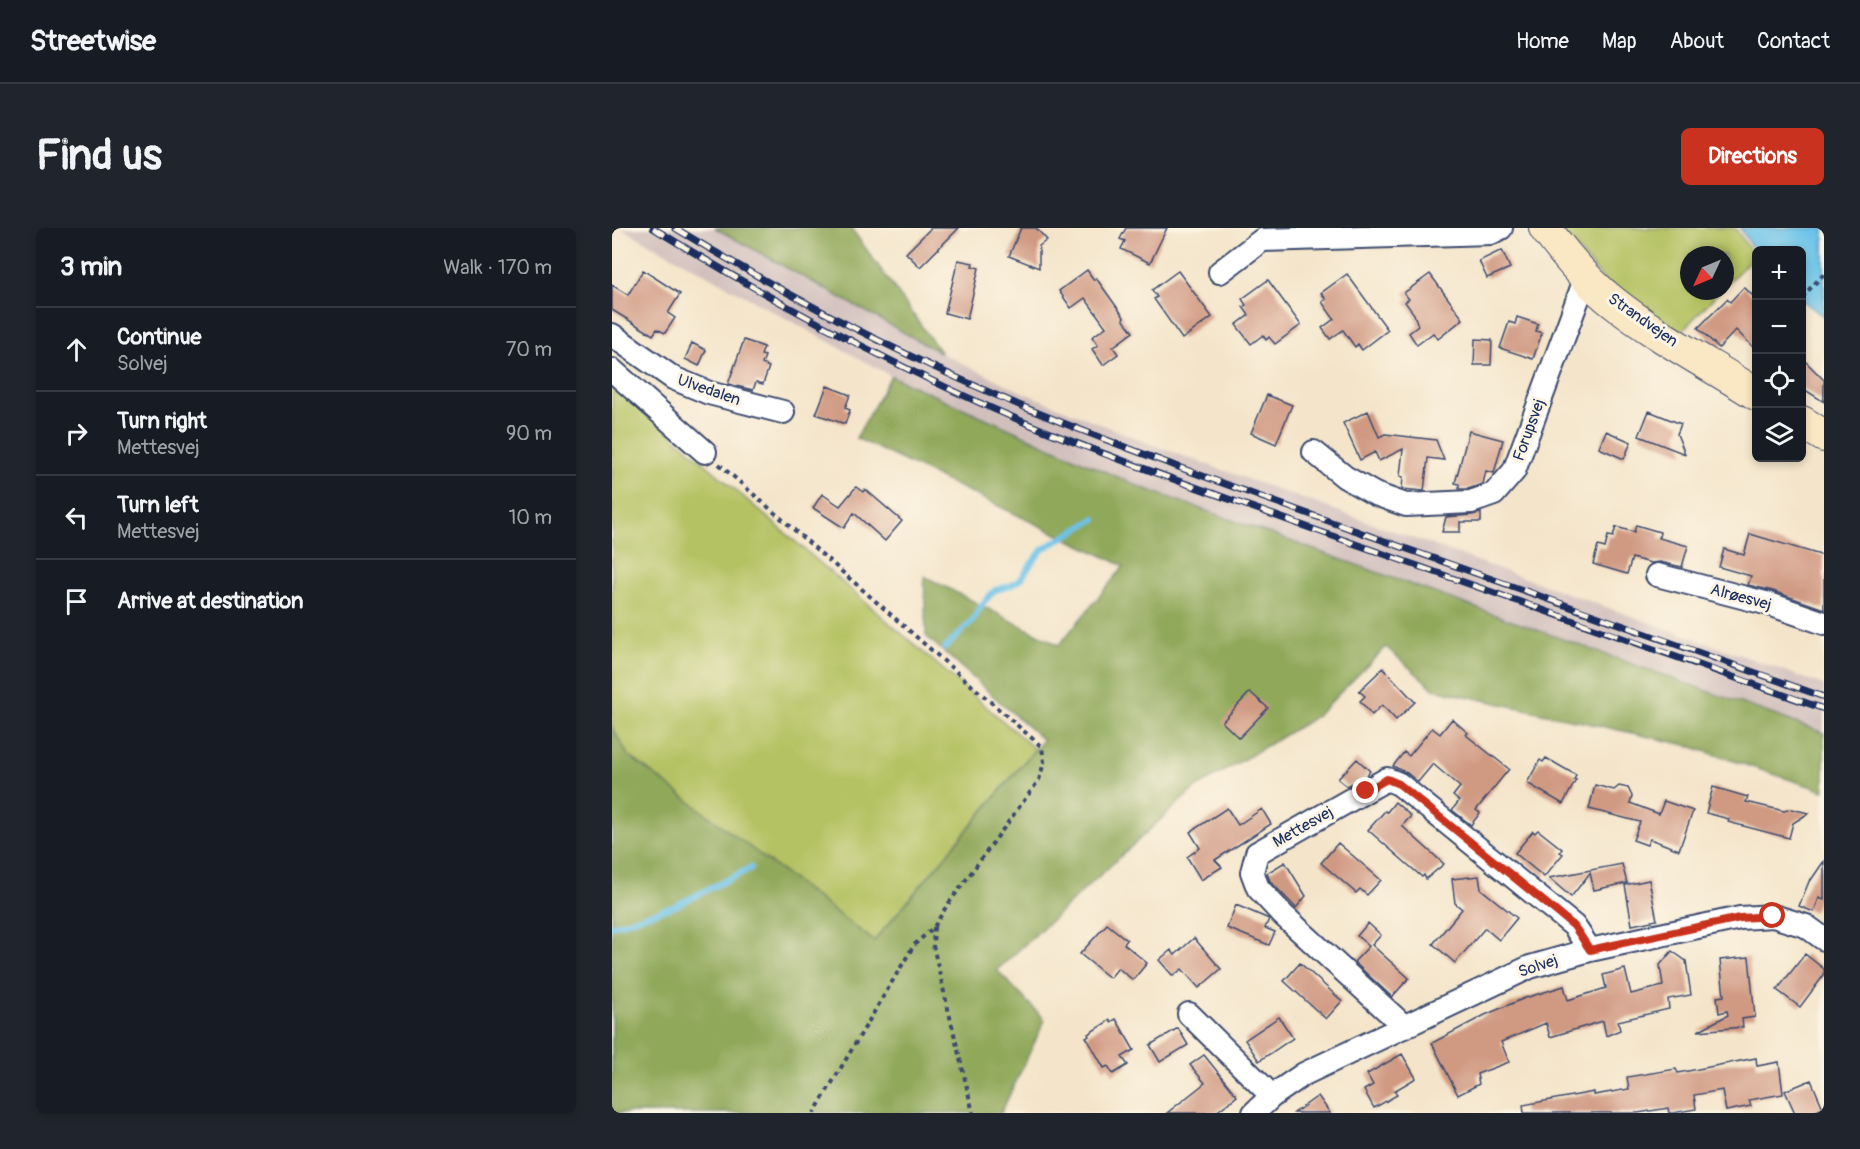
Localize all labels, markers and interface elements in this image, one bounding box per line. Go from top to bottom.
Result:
text: Streetwise [30,24,156,59]
text: Home [1516,28,1569,55]
text: Map [1602,28,1637,55]
text: About [1670,28,1724,55]
text: Contact [1757,28,1830,55]
button: Directions [1681,128,1824,185]
text: Find us [36,130,162,182]
north arrow [1680,246,1734,300]
map controls [1752,246,1806,462]
button: + [1752,246,1806,300]
text: 3 min [60,251,122,283]
text: Walk · 170 m [443,255,552,280]
street label: Strandvejen [1604,289,1682,351]
button: − [1752,300,1806,354]
text: Continue [117,323,201,351]
icon: ahead [60,333,93,366]
text: 70 m [506,337,552,362]
text: Solvej [117,351,168,376]
button: locate [1752,354,1806,408]
street label: Ulvedalen [675,370,743,410]
street label: Forupsvej [1509,396,1549,464]
text: Turn right [117,407,207,435]
button: layers [1752,408,1806,462]
icon: right [60,417,93,450]
text: 90 m [506,421,552,446]
text: Mettesvej [117,435,200,460]
text: Turn left [117,491,199,519]
icon: left [60,501,93,534]
text: 10 m [508,505,552,530]
text: Mettesvej [117,519,200,544]
street label: Alrøesvej [1708,579,1774,615]
icon: arrive [60,585,93,618]
text: Arrive at destination [117,587,303,615]
route end [1352,777,1378,803]
street label: Mettesvej [1269,802,1337,852]
route start [1759,902,1785,928]
street label: Solvej [1516,950,1560,982]

